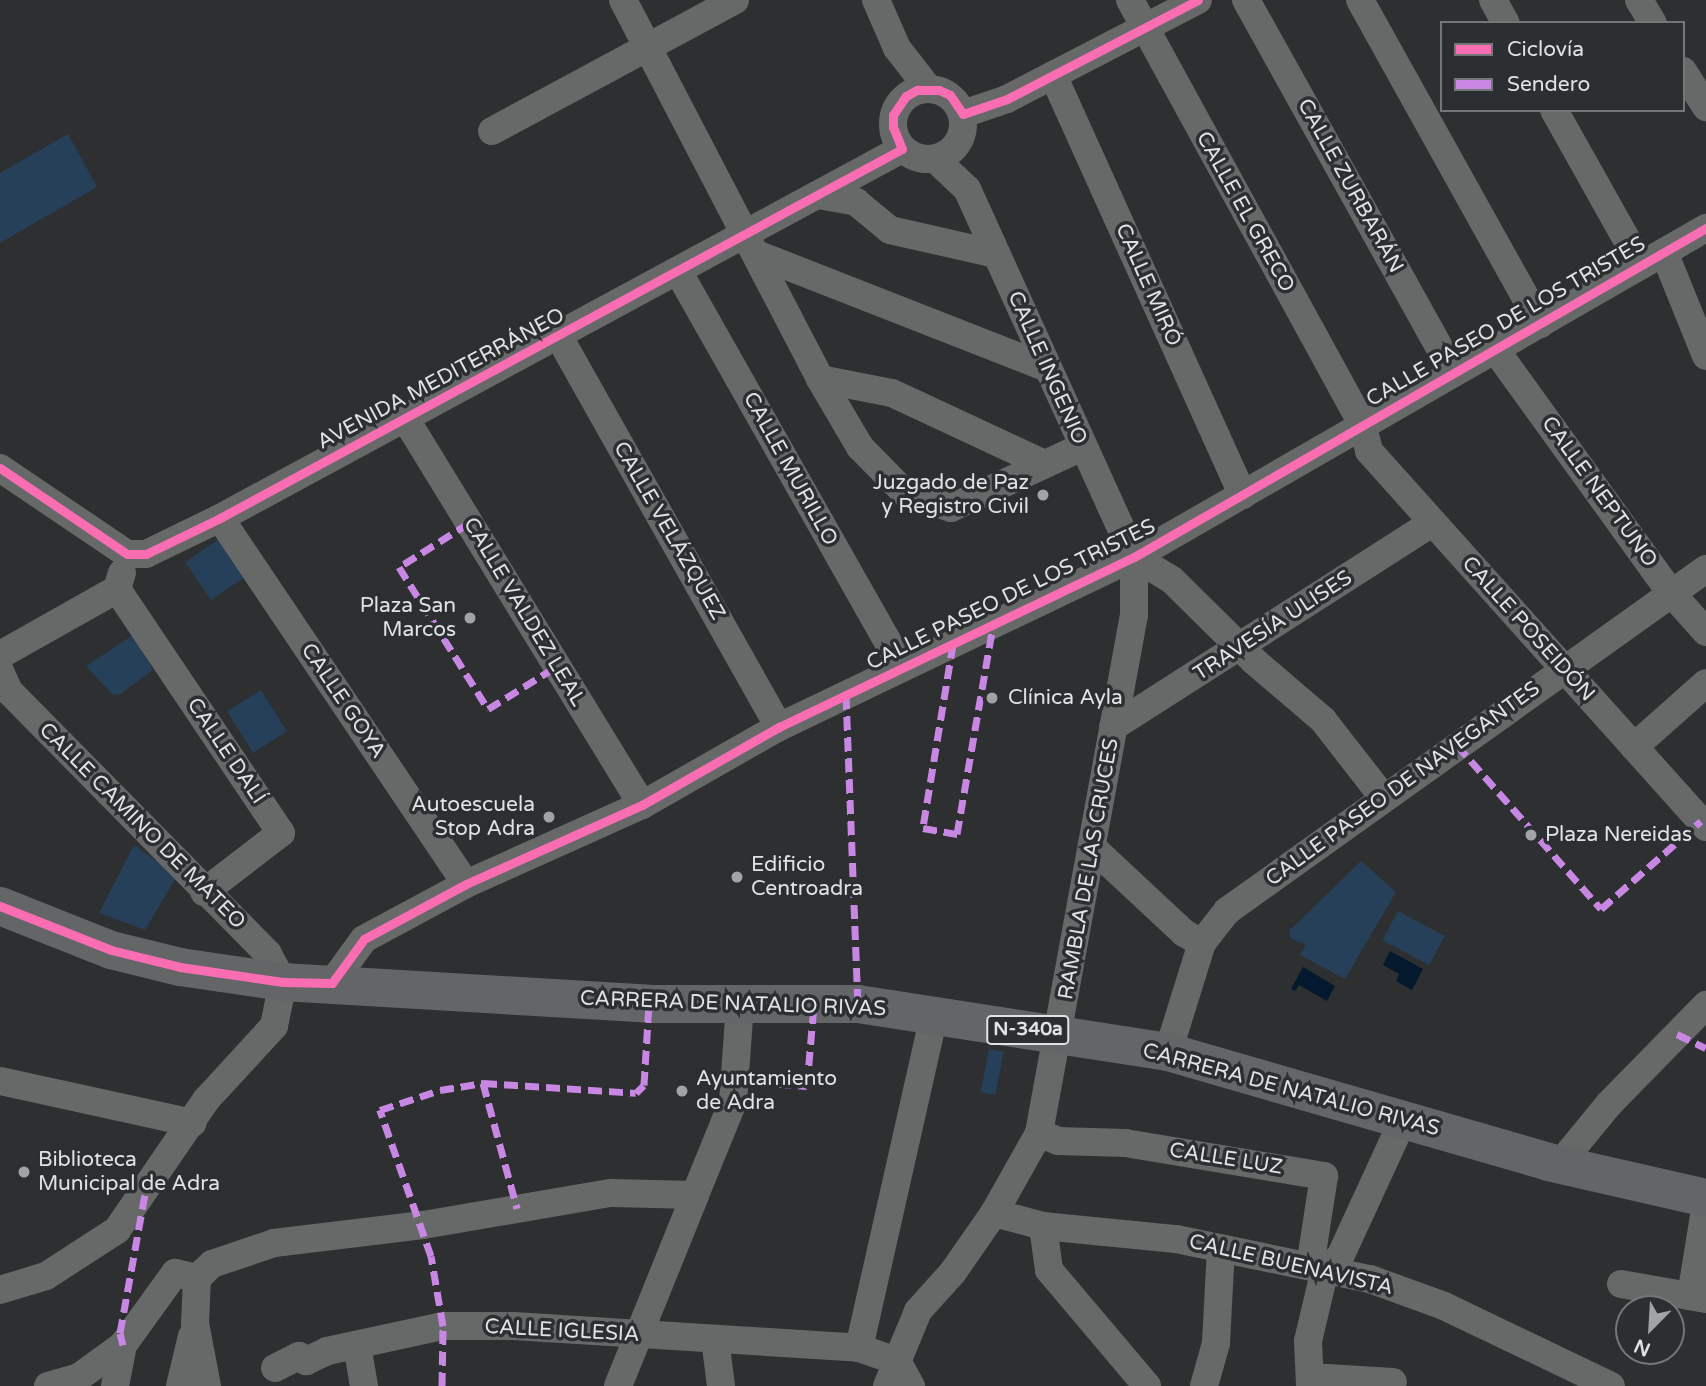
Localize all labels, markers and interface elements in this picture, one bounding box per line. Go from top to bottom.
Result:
legend [1440,21,1685,112]
text: Ciclovía [1507,37,1584,62]
text: Sendero [1507,72,1590,97]
street label: CALLE ZURBARÁN [1292,94,1408,278]
street label: CALLE EL GRECO [1190,127,1300,297]
street label: CALLE MIRÓ [1110,220,1186,350]
street label: CALLE PASEO DE LOS TRISTES [1362,232,1650,412]
street label: CALLE INGENIO [1002,287,1092,449]
street label: AVENIDA MEDITERRÁNEO [313,303,569,455]
street label: CALLE MURILLO [737,388,843,550]
street label: CALLE NEPTUNO [1536,412,1662,572]
street label: CALLE VELÁZQUEZ [608,437,730,625]
place label: Juzgado de Paz y Registro Civil [873,470,1029,520]
marker: Juzgado de Paz y Registro Civil [1035,487,1051,503]
street label: CALLE VALDEZ LEAL [458,513,590,711]
street label: CALLE PASEO DE LOS TRISTES [863,514,1159,676]
street label: CALLE POSEIDÓN [1456,551,1600,707]
street label: TRAVESÍA ULISES [1189,565,1357,687]
place label: Plaza San Marcos [360,593,456,643]
marker: Plaza San Marcos [462,610,478,626]
street label: CALLE GOYA [295,639,391,763]
street label: CALLE PASEO DE NAVEGANTES [1261,676,1545,892]
place label: Clínica Ayla [1008,685,1123,711]
marker: Clínica Ayla [982,688,1002,708]
street label: CALLE DALÍ [181,693,271,809]
street label: CALLE CAMINO DE MATEO [34,718,250,934]
street label: RAMBLA DE LAS CRUCES [1054,736,1124,1002]
place label: Autoescuela Stop Adra [411,792,535,842]
marker: Autoescuela Stop Adra [541,809,557,825]
place label: Plaza Nereidas [1545,822,1692,848]
marker: Plaza Nereidas [1523,827,1539,843]
place label: Edificio Centroadra [751,852,863,902]
marker: Edificio Centroadra [729,869,745,885]
street label: CARRERA DE NATALIO RIVAS [579,986,887,1022]
road number: N-340a [986,1014,1070,1046]
street label: CARRERA DE NATALIO RIVAS [1140,1038,1442,1142]
place label: Ayuntamiento de Adra [696,1066,837,1116]
marker: Ayuntamiento de Adra [674,1083,690,1099]
street label: CALLE LUZ [1168,1138,1284,1180]
place label: Biblioteca Municipal de Adra [38,1147,220,1197]
marker: Biblioteca Municipal de Adra [16,1164,32,1180]
street label: CALLE BUENAVISTA [1187,1229,1395,1301]
north arrow [1615,1295,1685,1365]
street label: CALLE IGLESIA [484,1314,640,1348]
text: N [1631,1334,1654,1361]

